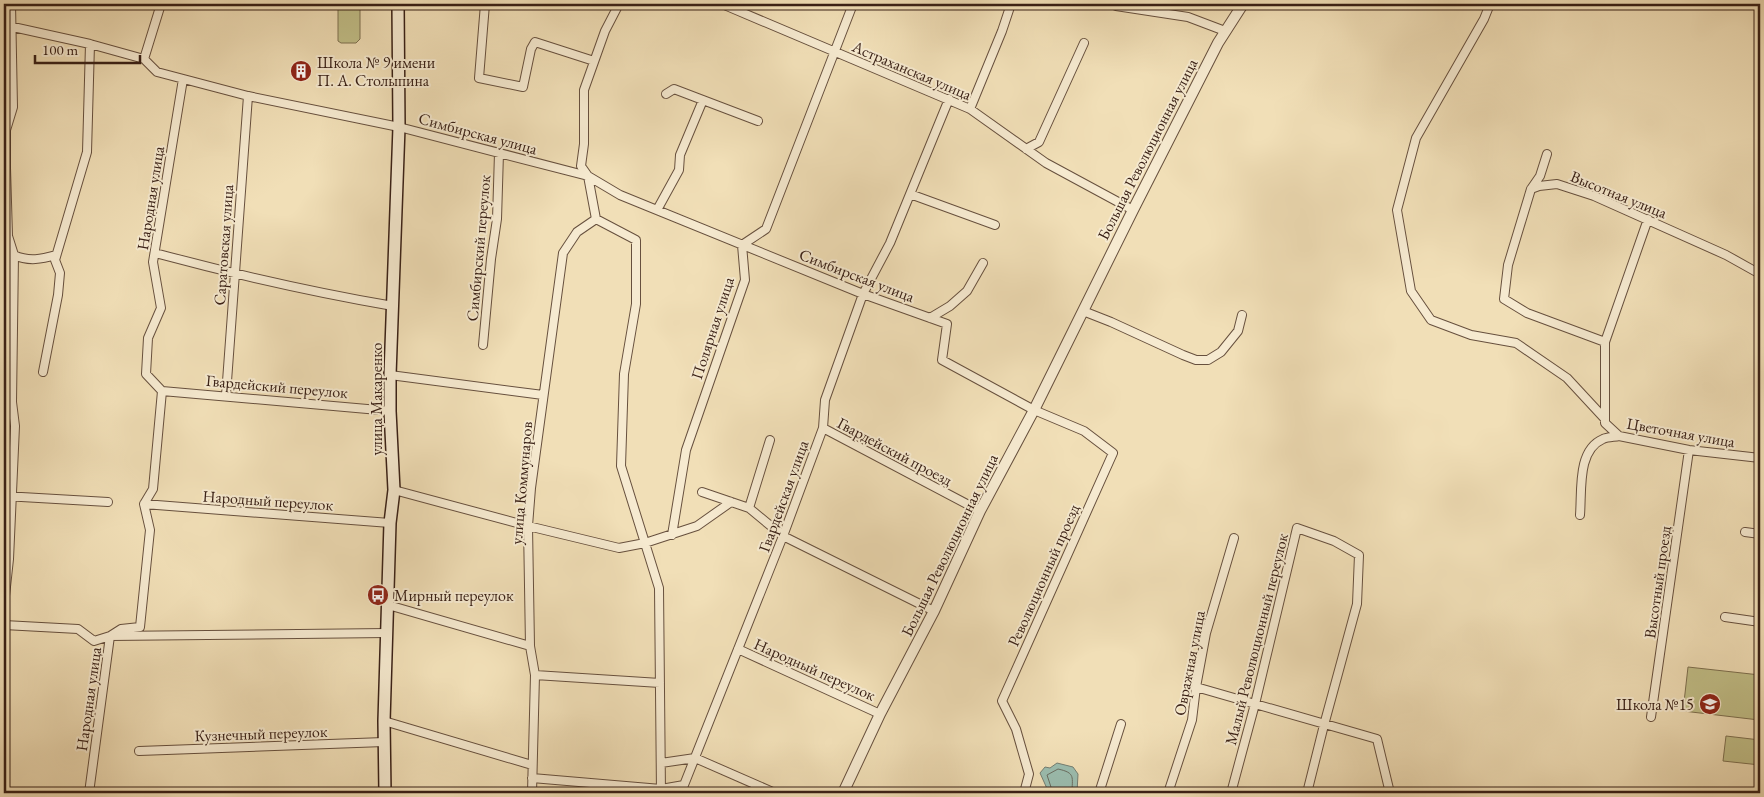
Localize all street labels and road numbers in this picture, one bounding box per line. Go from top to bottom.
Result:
street label: Астраханская улица [848,35,975,105]
street label: Большая Революционная улица [1093,54,1203,243]
street label: Симбирская улица [416,108,540,160]
street label: Народная улица [132,144,169,252]
street label: Высотная улица [1567,166,1671,224]
street label: Симбирский переулок [462,174,495,322]
street label: Саратовская улица [209,183,238,306]
street label: Симбирская улица [796,244,918,307]
street label: Полярная улица [686,274,739,382]
street label: улица Макаренко [366,342,387,455]
street label: Гвардейский переулок [205,370,349,403]
street label: Гвардейский проезд [834,412,957,491]
street label: Цветочная улица [1625,413,1737,452]
street label: улица Коммунаров [506,420,537,545]
street label: Гвардейская улица [754,437,814,555]
street label: Большая Революционная улица [896,450,1003,640]
street label: Народный переулок [202,485,334,516]
street label: Революционный проезд [1003,500,1084,649]
street label: Высотный проезд [1639,524,1676,640]
street label: Малый Революционный переулок [1220,531,1293,747]
street label: Овражная улица [1169,608,1210,718]
street label: Народный переулок [751,633,879,706]
street label: Народная улица [71,645,106,752]
street label: Кузнечный переулок [194,721,328,746]

